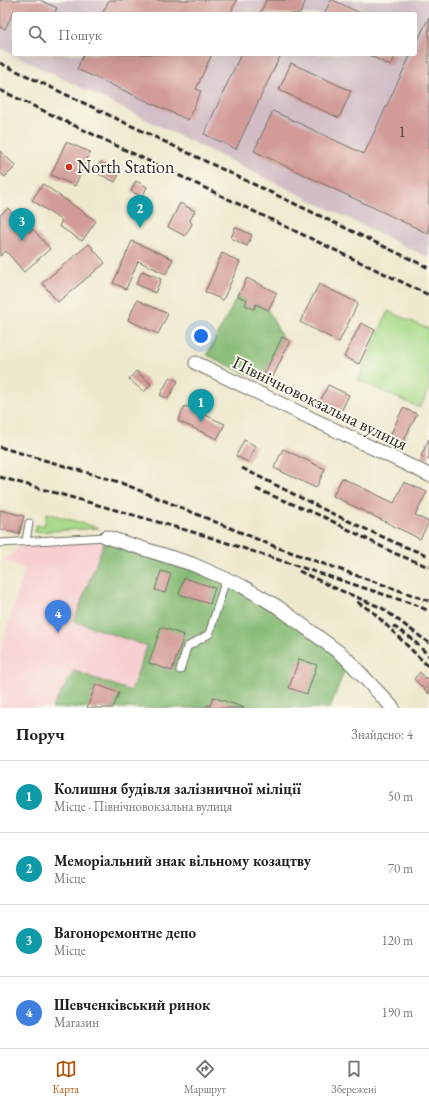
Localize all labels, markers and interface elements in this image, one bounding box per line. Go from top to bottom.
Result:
search box [12,12,417,56]
icon: search [26,23,48,45]
text: Пошук [58,25,102,44]
house number: 1 [398,121,406,142]
place label: North Station [77,155,175,178]
marker: North Station [64,162,74,172]
pin: 2 [127,195,153,228]
pin: 3 [9,208,35,241]
your location [191,326,211,346]
street label: Північновокзальна вулиця [229,350,412,455]
pin: 1 [188,389,214,422]
pin: 4 [45,600,71,633]
text: Поруч [16,723,65,745]
text: Знайдено: 4 [351,726,413,743]
text: Колишня будівля залізничної міліції [54,779,301,798]
text: 1 [26,788,32,805]
text: 50 m [388,788,413,805]
text: Місце · Північновокзальна вулиця [54,798,232,815]
text: Меморіальний знак вільному козацтву [54,851,311,870]
text: 2 [26,860,32,877]
text: 70 m [388,860,413,877]
text: Місце [54,870,86,887]
text: Вагоноремонтне депо [54,923,196,942]
text: 3 [26,932,32,949]
text: 120 m [382,932,413,949]
text: Місце [54,942,86,959]
text: Шевченківський ринок [54,995,210,1014]
text: 4 [26,1004,32,1021]
text: 190 m [382,1004,413,1021]
text: Магазин [54,1014,99,1031]
tab: Карта [53,1058,79,1096]
tab: Маршрут [184,1058,226,1096]
tab: Збережені [331,1058,376,1096]

